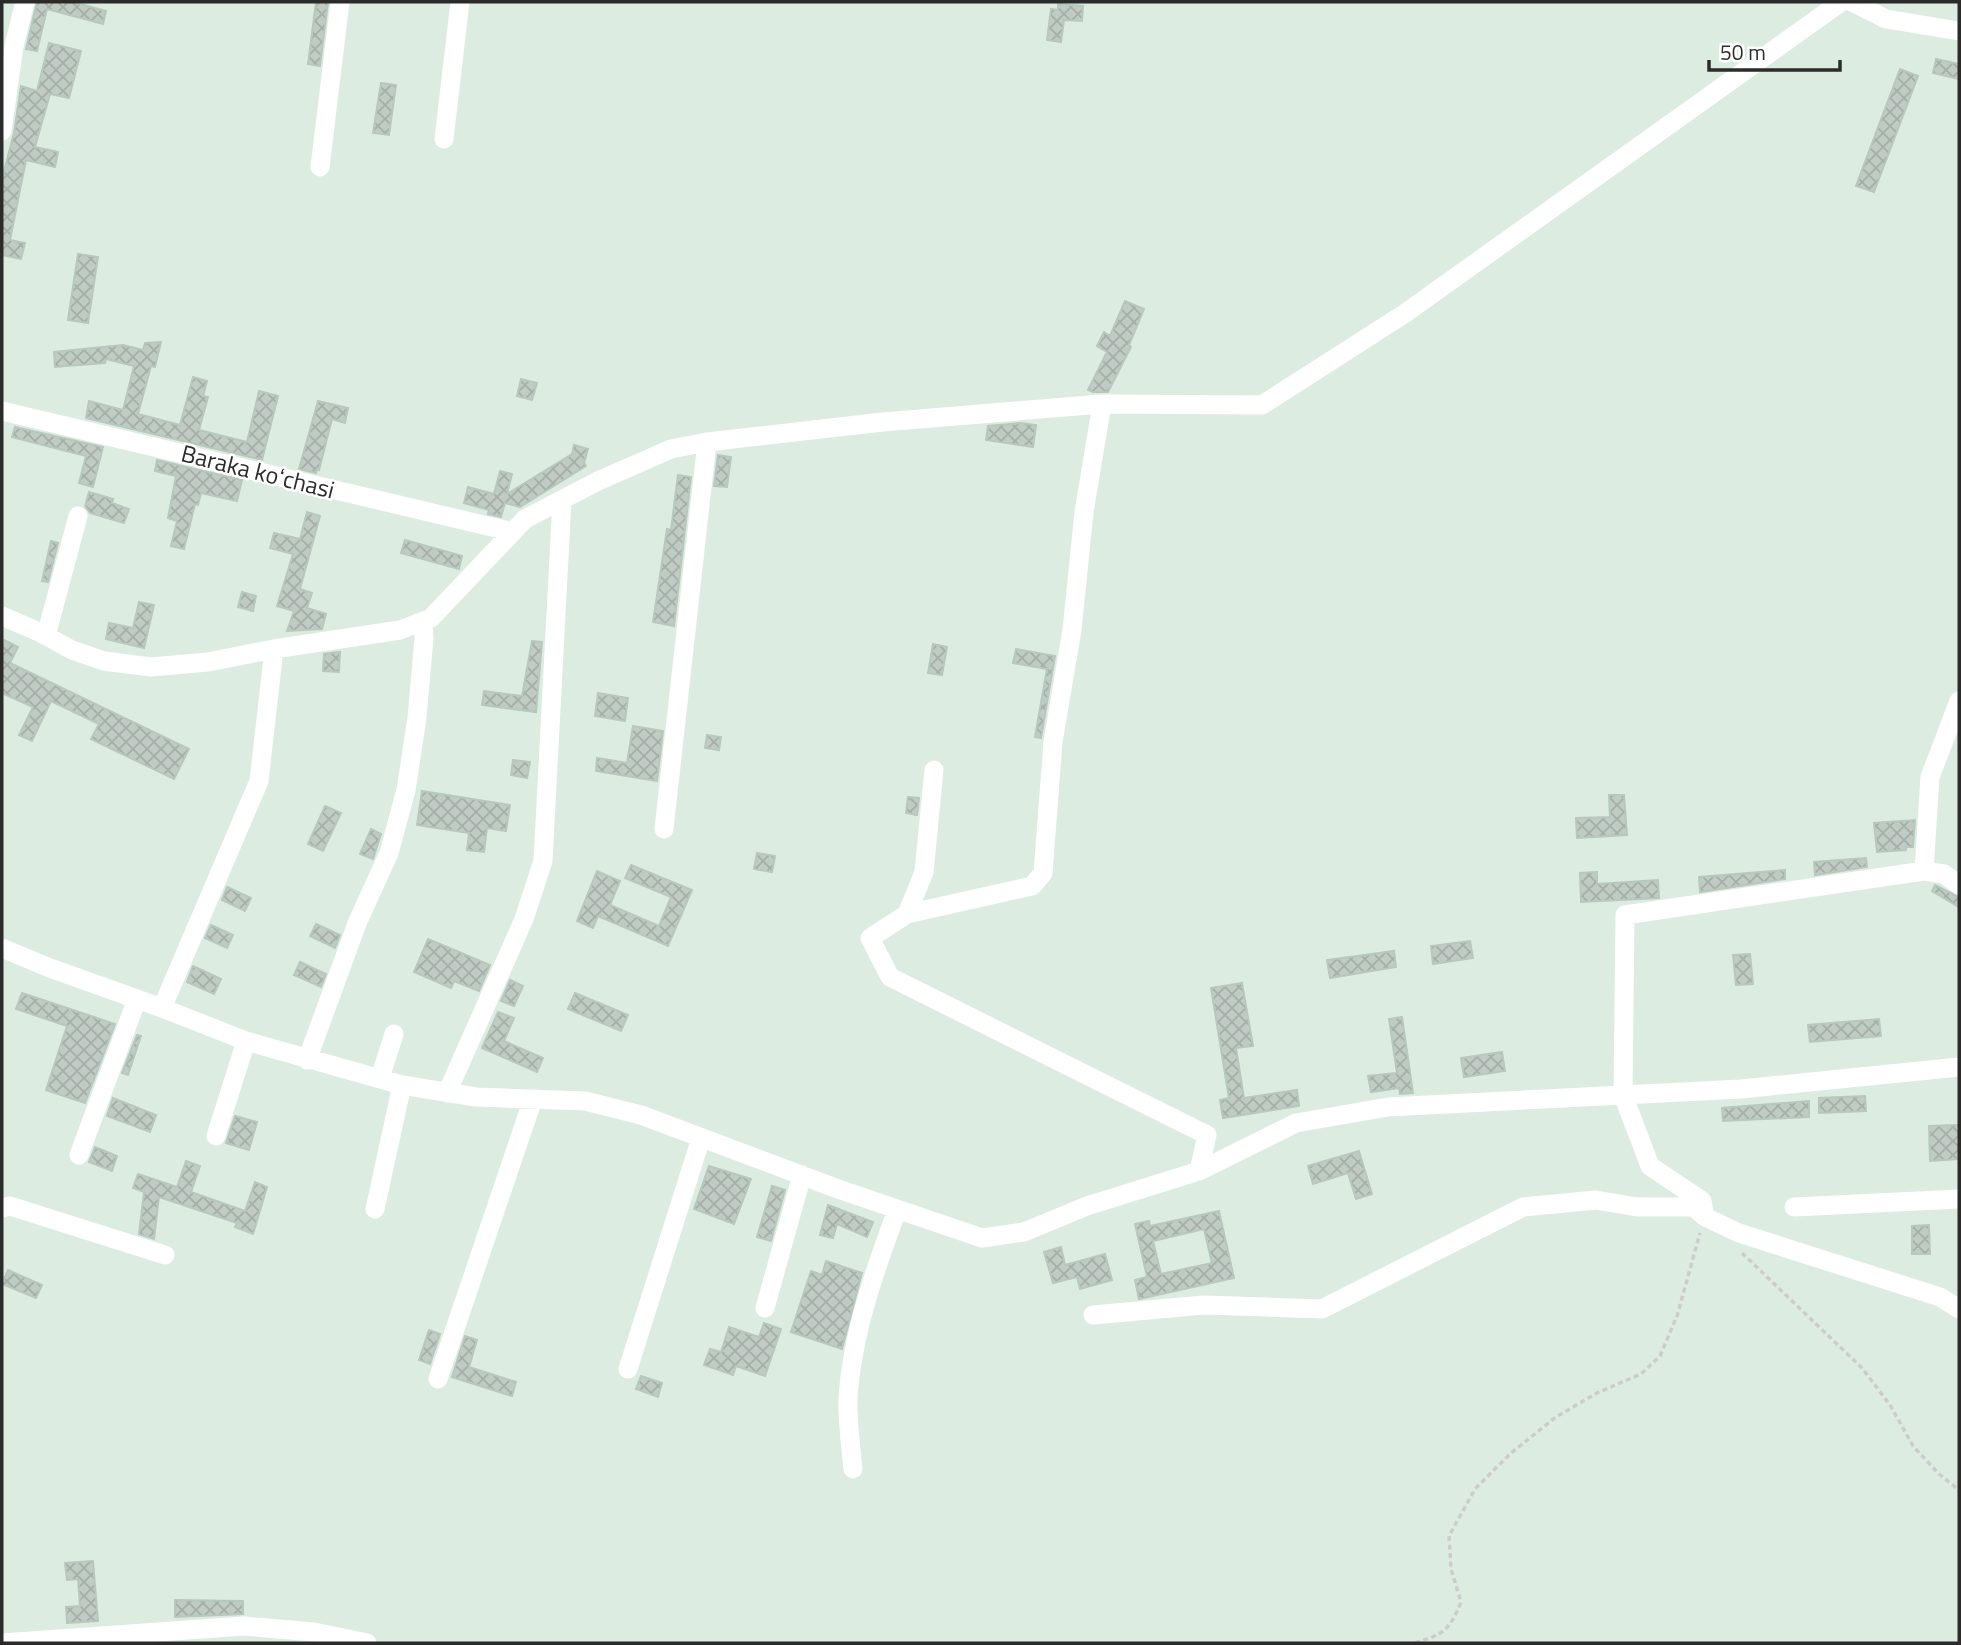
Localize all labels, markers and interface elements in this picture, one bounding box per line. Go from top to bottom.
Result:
scale bar [1709,28,1840,72]
text: 50 m [1720,36,1766,68]
street label: Baraka koʻchasi [178,435,338,507]

